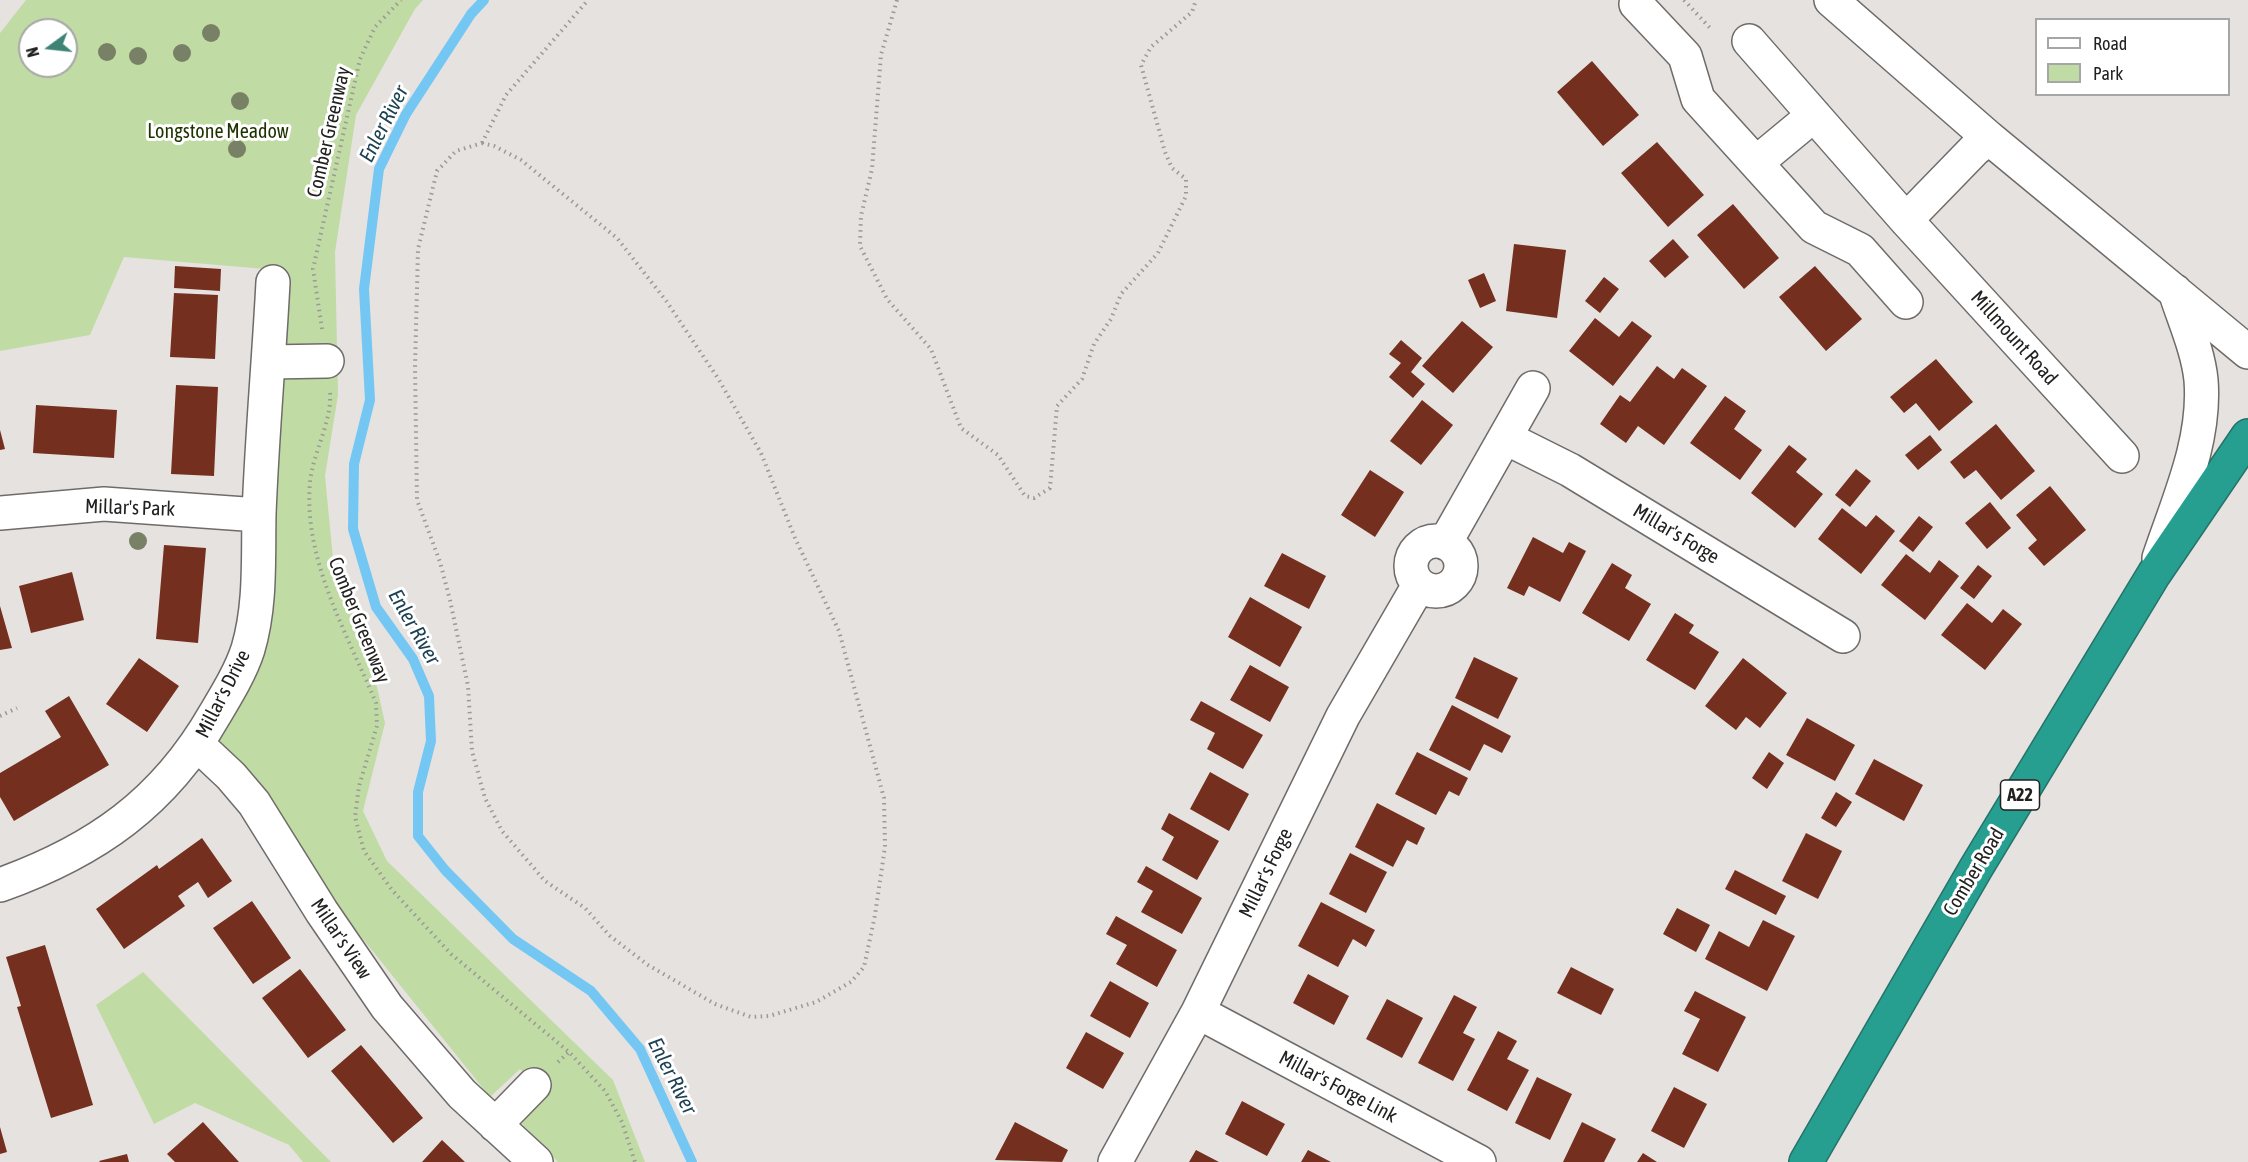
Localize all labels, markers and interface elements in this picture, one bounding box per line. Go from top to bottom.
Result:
north arrow [18,18,78,78]
legend [2035,18,2230,96]
text: Road [2093,33,2127,54]
text: N [23,45,42,59]
text: Park [2093,63,2123,84]
street label: Comber Greenway [302,64,356,200]
water label: Enler River [354,82,414,166]
park label: Longstone Meadow [147,120,289,144]
street label: Millmount Road [1965,286,2063,390]
street label: Millar's Park [84,494,176,522]
street label: Millar's Forge [1628,499,1724,569]
street label: Comber Greenway [323,554,395,686]
water label: Enler River [382,585,446,669]
street label: Millar's Drive [191,646,255,742]
road number: A22 [2000,780,2040,810]
street label: Millar's Forge [1234,824,1298,922]
street label: Comber Road [1938,824,2010,920]
street label: Millar's View [305,894,377,984]
water label: Enler River [642,1034,702,1118]
street label: Millar's Forge Link [1275,1046,1401,1128]

